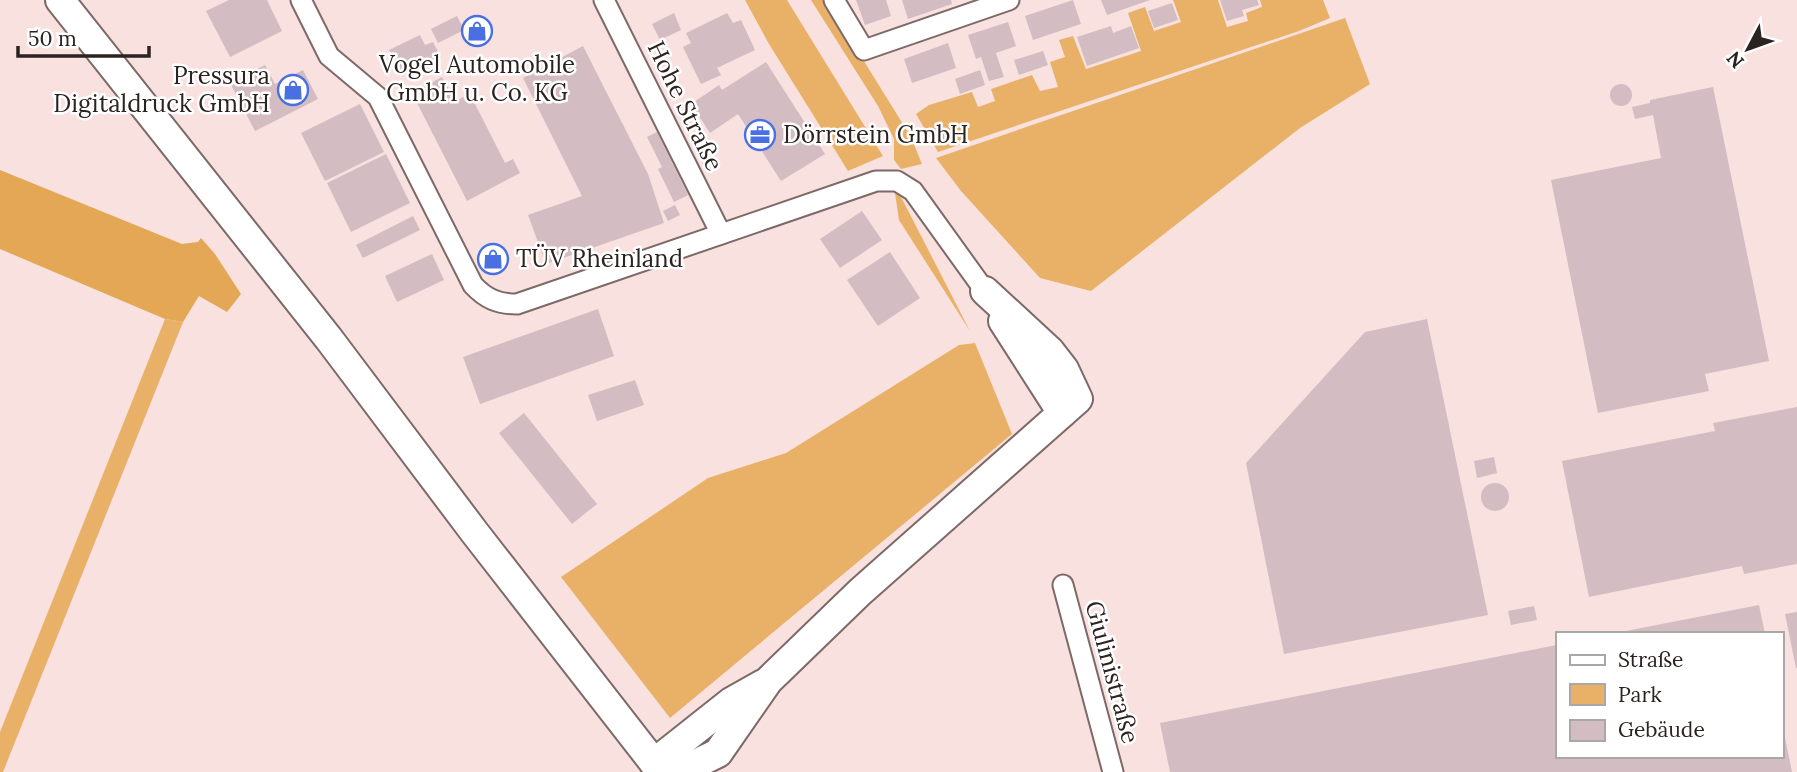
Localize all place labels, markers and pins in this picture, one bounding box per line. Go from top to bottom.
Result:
shop icon: Vogel Automobile GmbH u. Co. KG [460,14,494,48]
place label: Vogel Automobile GmbH u. Co. KG [378,49,575,108]
place label: Pressura Digitaldruck GmbH [53,60,270,119]
shop icon: Pressura Digitaldruck GmbH [276,73,310,107]
office icon: Dörrstein GmbH [743,118,777,152]
place label: Dörrstein GmbH [783,119,969,150]
shop icon: TÜV Rheinland [476,242,510,276]
place label: TÜV Rheinland [516,243,683,274]

